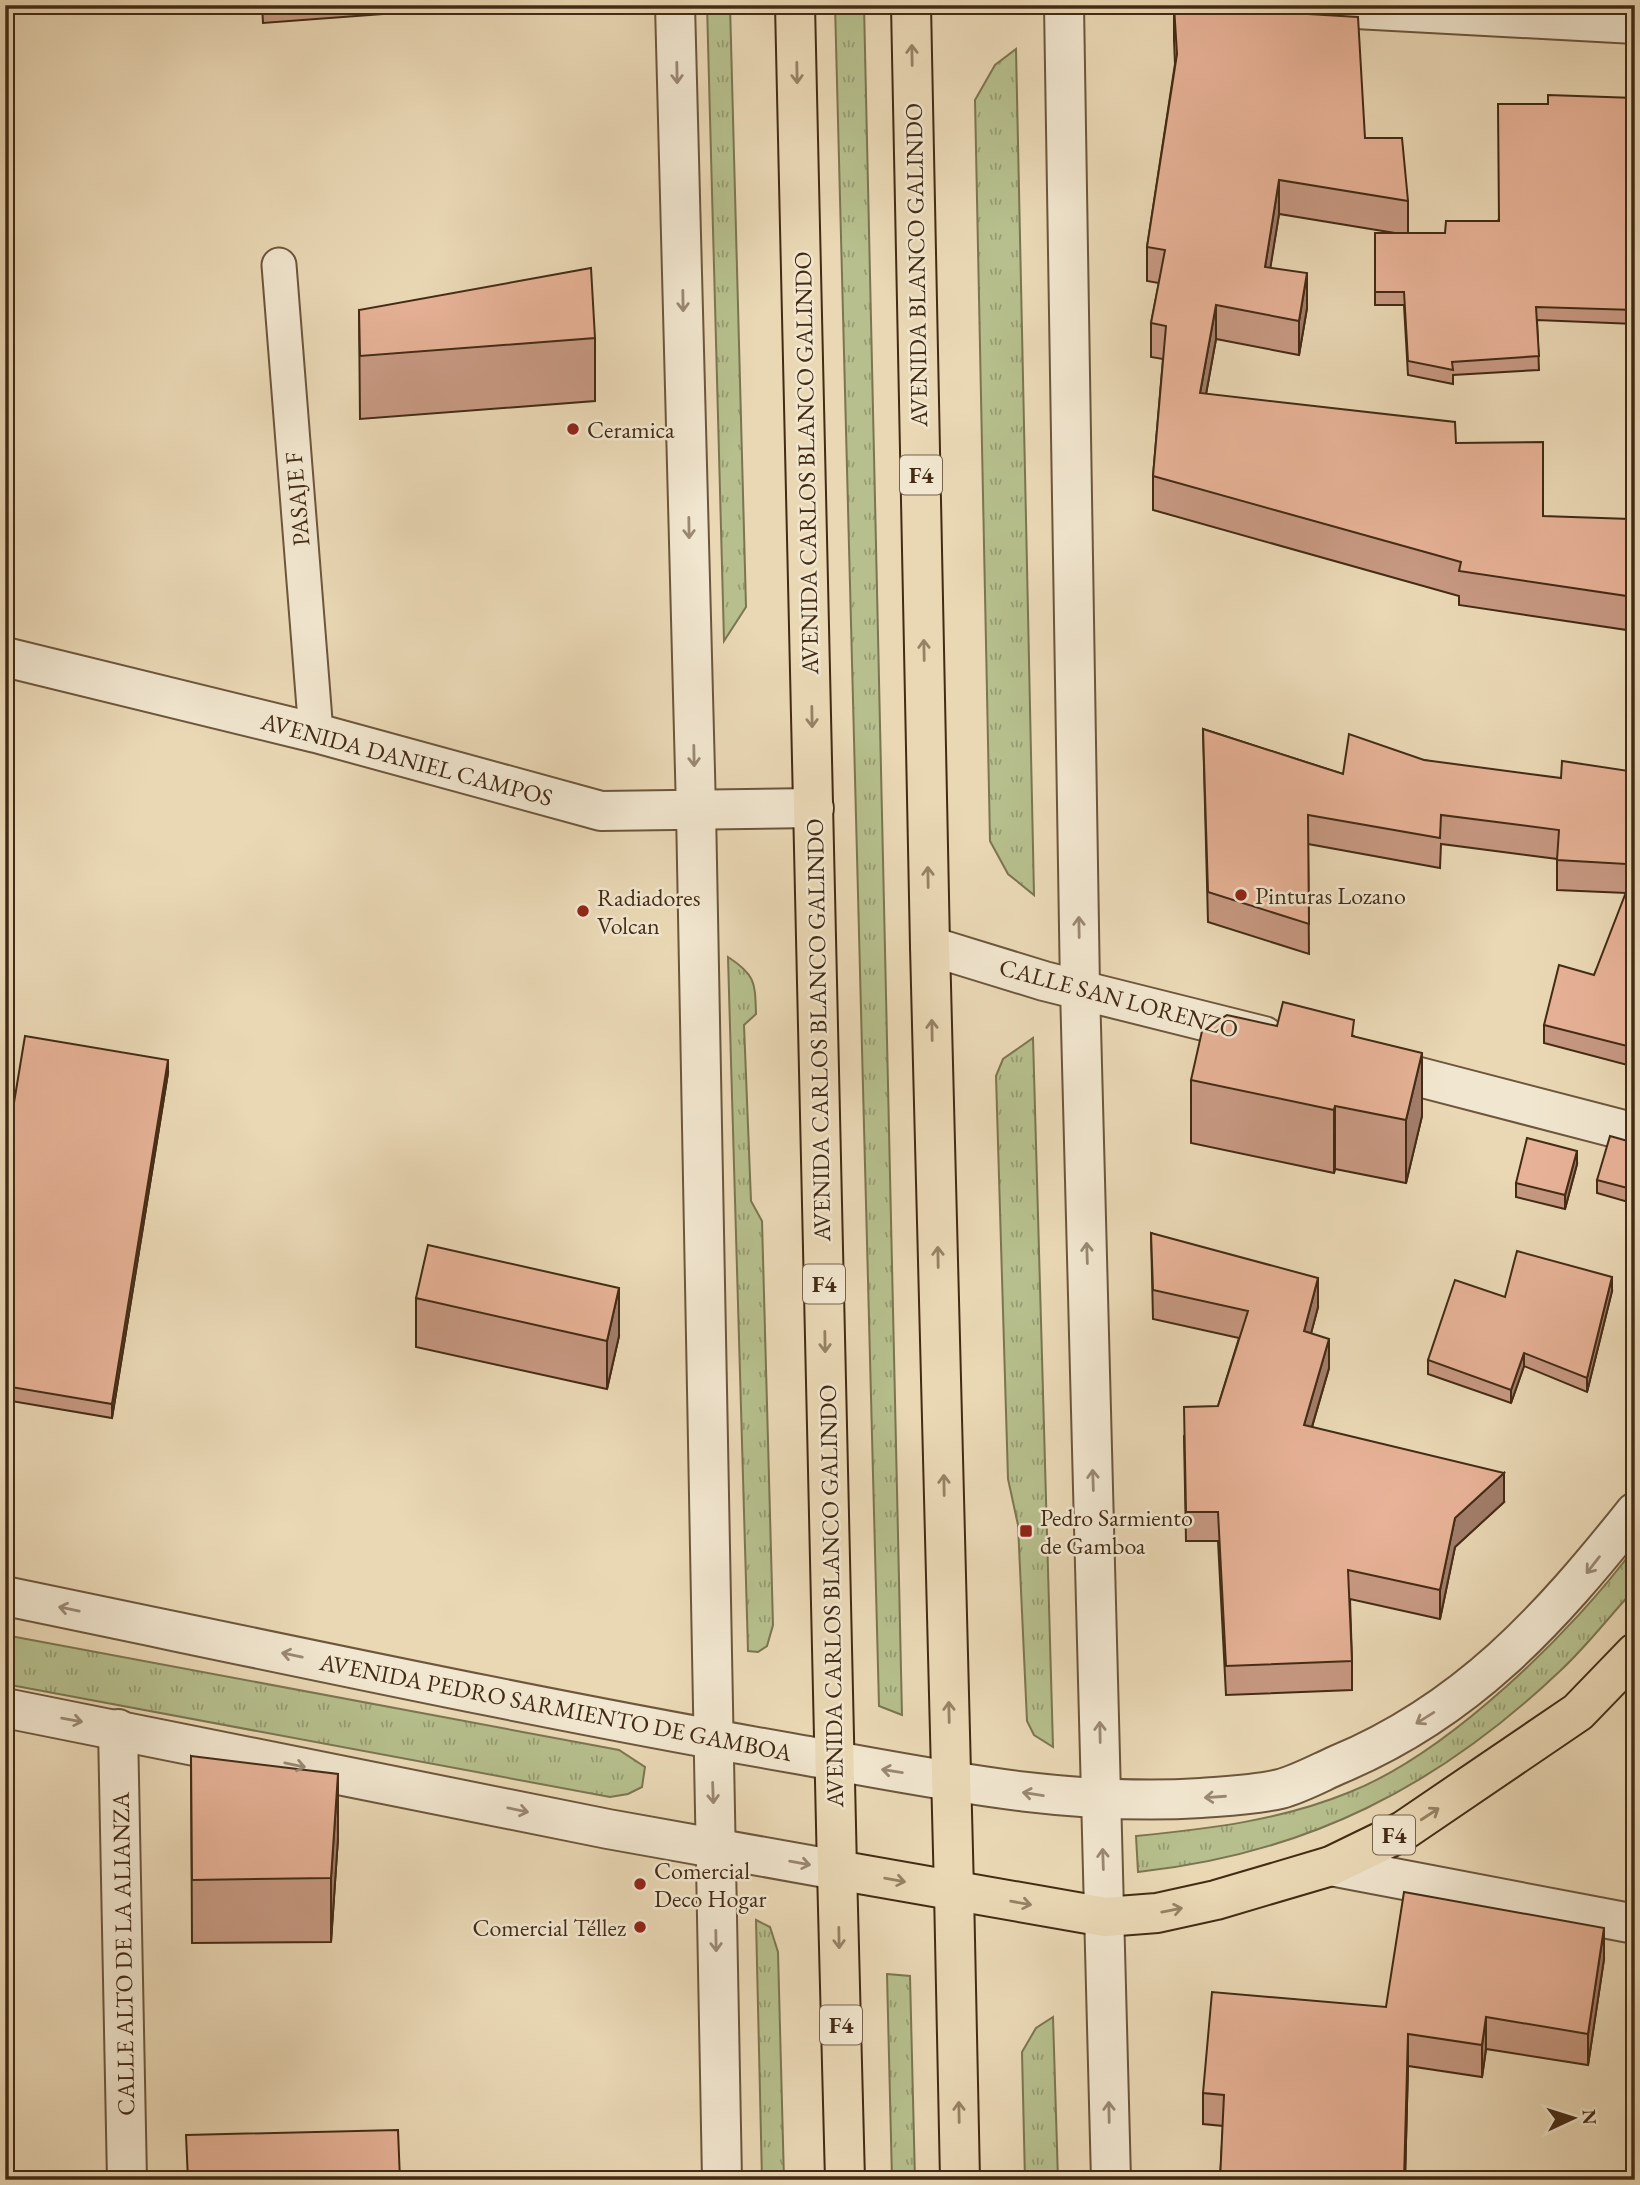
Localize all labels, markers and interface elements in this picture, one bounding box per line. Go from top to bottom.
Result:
one-way arrow [906,44,919,67]
one-way arrow [670,62,684,85]
one-way arrow [790,62,804,85]
street label: AVENIDA BLANCO GALINDO [898,103,934,428]
street label: AVENIDA CARLOS BLANCO GALINDO [787,251,825,676]
one-way arrow [676,289,689,312]
place label: Ceramica [587,414,675,445]
marker: Ceramica [565,421,581,437]
street label: PASAJE F [277,451,317,547]
road number: F4 [900,456,942,495]
one-way arrow [682,517,695,540]
one-way arrow [917,639,931,662]
street label: AVENIDA DANIEL CAMPOS [257,705,556,813]
one-way arrow [805,706,819,729]
one-way arrow [688,744,701,767]
street label: AVENIDA CARLOS BLANCO GALINDO [799,818,837,1243]
one-way arrow [922,866,935,889]
place label: Pinturas Lozano [1255,880,1406,911]
place label: Radiadores Volcan [597,882,700,941]
marker: Pinturas Lozano [1233,887,1249,903]
marker: Radiadores Volcan [575,903,591,919]
one-way arrow [1072,916,1086,939]
street label: CALLE SAN LORENZO [996,951,1242,1045]
one-way arrow [925,1019,939,1042]
one-way arrow [1080,1241,1094,1264]
one-way arrow [931,1246,944,1269]
road number: F4 [803,1264,845,1303]
one-way arrow [818,1330,832,1353]
street label: AVENIDA CARLOS BLANCO GALINDO [812,1384,850,1809]
one-way arrow [1086,1469,1100,1492]
one-way arrow [937,1473,950,1496]
place label: Pedro Sarmiento de Gamboa [1040,1502,1193,1561]
marker: Pedro Sarmiento de Gamboa [1018,1523,1034,1539]
one-way arrow [1585,1556,1600,1574]
one-way arrow [58,1602,81,1616]
street label: AVENIDA PEDRO SARMIENTO DE GAMBOA [316,1646,795,1768]
one-way arrow [281,1648,304,1662]
one-way arrow [942,1701,956,1724]
one-way arrow [1416,1711,1436,1725]
one-way arrow [60,1714,83,1727]
one-way arrow [1093,1721,1106,1744]
one-way arrow [283,1758,306,1772]
one-way arrow [881,1764,904,1777]
one-way arrow [706,1782,719,1805]
one-way arrow [1023,1787,1045,1800]
street label: CALLE ALTO DE LA ALIANZA [105,1791,141,2116]
one-way arrow [1205,1791,1227,1804]
one-way arrow [506,1804,529,1818]
one-way arrow [1420,1806,1439,1821]
road number: F4 [1373,1816,1415,1854]
one-way arrow [1096,1847,1110,1870]
place label: Comercial Deco Hogar [654,1855,767,1914]
one-way arrow [788,1857,811,1870]
one-way arrow [883,1874,906,1888]
marker: Comercial Deco Hogar [632,1876,648,1892]
one-way arrow [1009,1897,1032,1910]
one-way arrow [1161,1902,1183,1916]
place label: Comercial Téllez [472,1912,626,1943]
marker: Comercial Téllez [632,1919,648,1935]
one-way arrow [832,1926,845,1949]
one-way arrow [710,1929,723,1952]
road number: F4 [820,2006,862,2044]
north arrow [1538,2084,1608,2154]
one-way arrow [952,2100,965,2123]
one-way arrow [1103,2100,1116,2123]
text: N [1576,2108,1603,2126]

